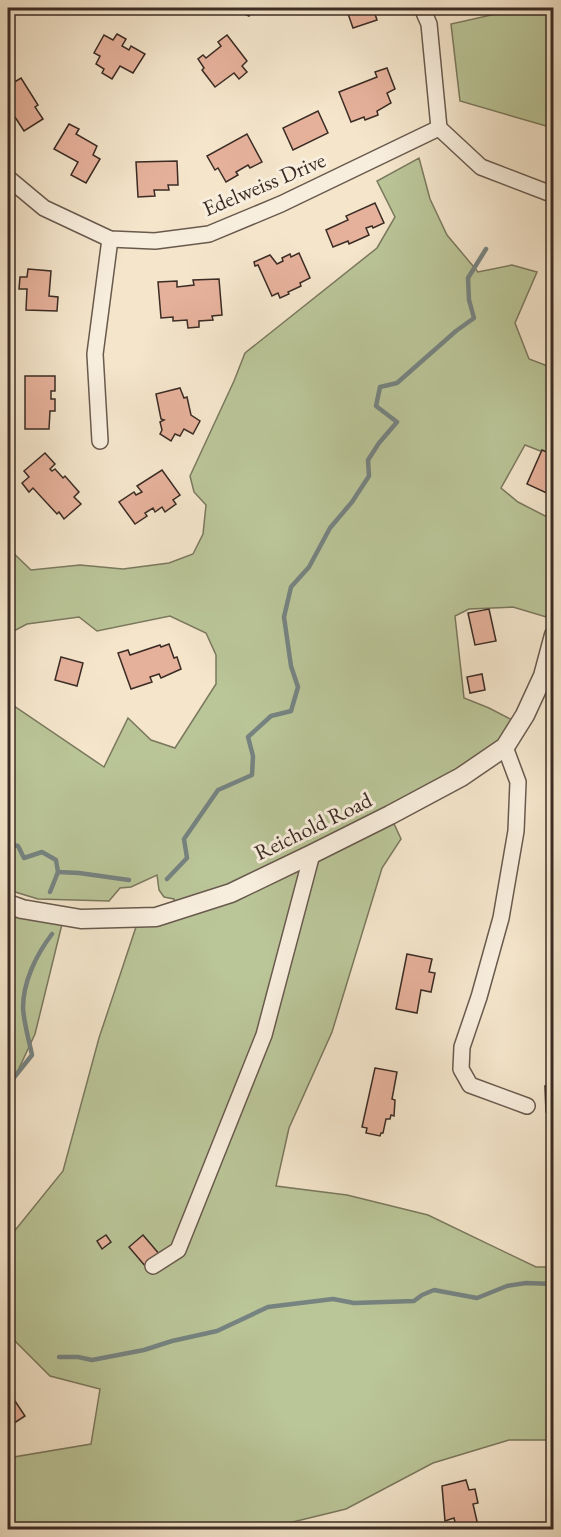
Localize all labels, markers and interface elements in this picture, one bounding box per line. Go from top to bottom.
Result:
street label: Edelweiss Drive [198,145,330,223]
street label: Reichold Road [249,785,377,867]

